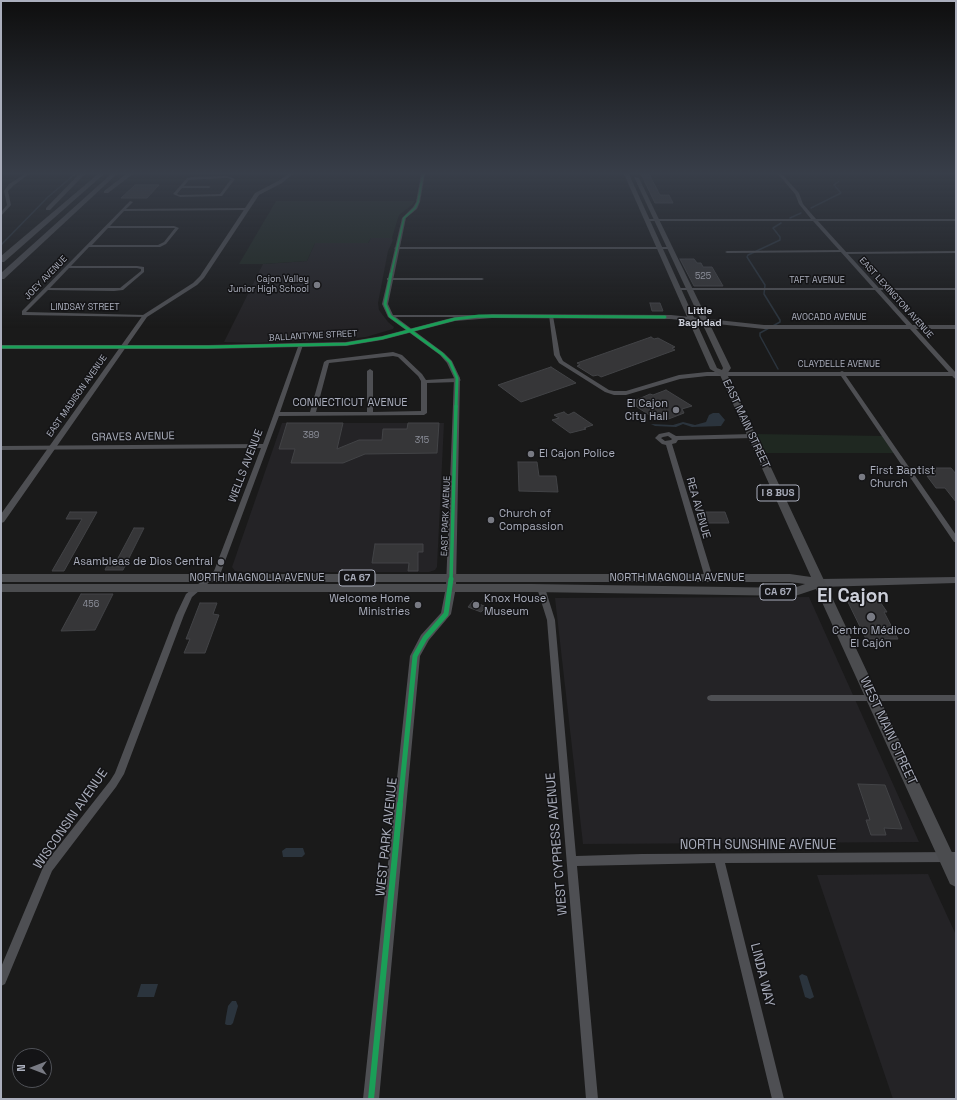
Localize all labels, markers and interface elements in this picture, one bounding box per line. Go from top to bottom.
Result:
street label: JOEY AVENUE [22,254,70,302]
street label: EAST LEXINGTON AVENUE [857,255,935,341]
house number: 525 [695,272,711,282]
place label: Cajon Valley Junior High School [228,275,309,296]
street label: TAFT AVENUE [789,276,845,286]
marker: Cajon Valley Junior High School [312,280,322,290]
street label: LINDSAY STREET [51,303,119,313]
district label: Little Baghdad [678,305,722,328]
street label: AVOCADO AVENUE [791,313,867,323]
street label: BALLANTYNE STREET [268,328,358,344]
street label: EAST MADISON AVENUE [45,353,109,439]
street label: CLAYDELLE AVENUE [798,360,880,370]
street label: EAST MAIN STREET [720,377,772,471]
street label: CONNECTICUT AVENUE [292,396,408,410]
place label: El Cajon City Hall [625,397,668,423]
marker: El Cajon City Hall [671,405,681,415]
street label: WELLS AVENUE [226,427,266,505]
street label: GRAVES AVENUE [91,430,175,444]
house number: 389 [303,431,319,441]
house number: 315 [415,436,429,446]
place label: El Cajon Police [539,447,615,461]
marker: El Cajon Police [526,449,536,459]
place label: First Baptist Church [870,464,935,490]
marker: First Baptist Church [857,472,867,482]
street label: EAST PARK AVENUE [439,476,453,556]
street label: REA AVENUE [683,476,713,540]
road number: I 8 BUS [757,485,799,501]
place label: Church of Compassion [499,507,564,533]
marker: Church of Compassion [486,515,496,525]
place label: Asambleas de Dios Central [73,555,213,569]
marker: Asambleas de Dios Central [216,557,226,567]
road number: CA 67 [339,570,375,586]
street label: NORTH MAGNOLIA AVENUE [190,571,324,585]
street label: NORTH MAGNOLIA AVENUE [610,571,744,585]
road number: CA 67 [760,584,796,600]
district label: El Cajon [817,586,889,608]
place label: Welcome Home Ministries [329,592,410,618]
place label: Knox House Museum [484,592,546,618]
house number: 456 [83,600,99,610]
marker: Welcome Home Ministries [413,600,423,610]
marker: Knox House Museum [471,600,481,610]
marker: Centro Médico El Cajón [865,611,877,623]
place label: Centro Médico El Cajón [832,624,910,650]
street label: WEST MAIN STREET [856,674,920,788]
street label: WISCONSIN AVENUE [31,766,111,872]
street label: WEST CYPRESS AVENUE [543,772,571,916]
street label: WEST PARK AVENUE [373,777,401,897]
street label: NORTH SUNSHINE AVENUE [680,837,836,853]
street label: LINDA WAY [747,942,777,1008]
north arrow [12,1048,52,1088]
text: N [14,1064,28,1072]

